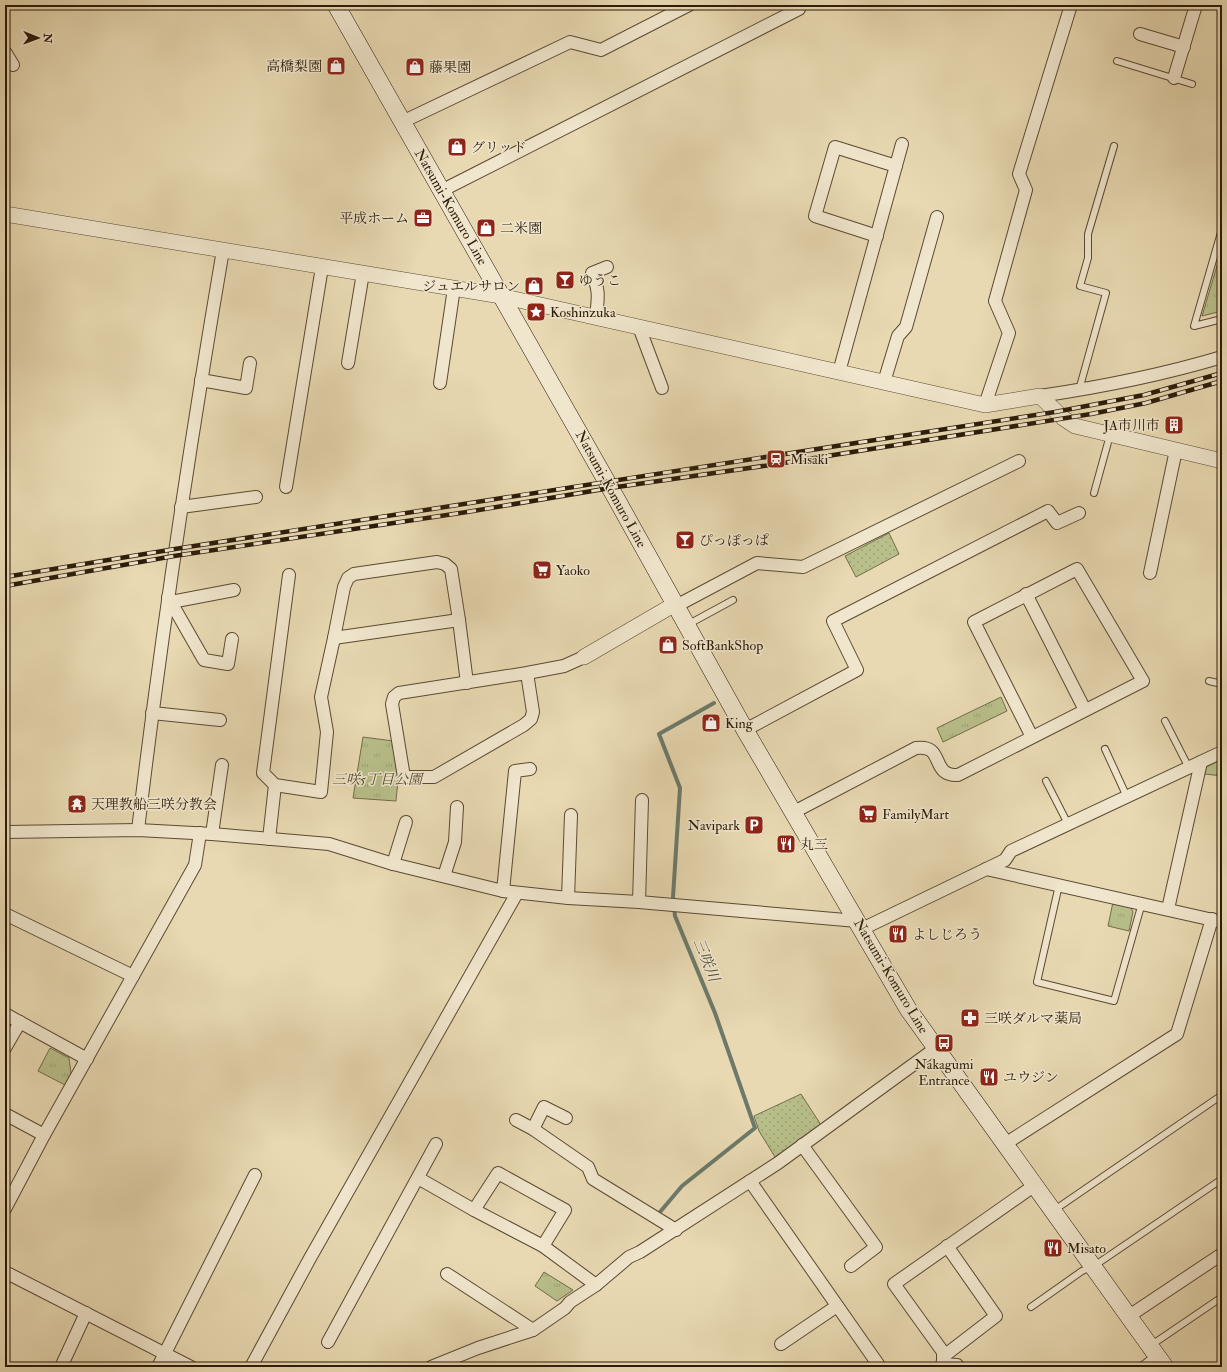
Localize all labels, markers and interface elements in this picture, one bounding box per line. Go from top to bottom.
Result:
north arrow [18,18,58,58]
text: N [41,32,54,44]
shop icon: 高橋梨園 [325,55,347,77]
shop icon: 藤果園 [404,56,426,78]
place label: 高橋梨園 [266,58,322,75]
place label: 藤果園 [429,59,471,76]
shop icon: グリッド [446,136,468,158]
place label: グリッド [471,139,526,156]
street label: Natsumi-Komuro Line [411,146,491,268]
office icon: 平成ホーム [412,207,434,229]
place label: 平成ホーム [339,210,409,227]
shop icon: 二米園 [475,217,497,239]
place label: 二米園 [500,220,542,237]
bar icon: ゆうこ [554,269,576,291]
place label: ゆうこ [579,272,621,289]
shop icon: ジュエルサロン [523,275,545,297]
place label: ジュエルサロン [422,278,520,295]
place icon: Koshinzuka [525,301,547,323]
place label: Koshinzuka [550,304,616,321]
building icon: JA市川市 [1163,414,1185,436]
place label: JA市川市 [1102,417,1160,434]
street label: Natsumi-Komuro Line [572,428,650,551]
station icon: Misaki [765,448,787,470]
place label: Misaki [790,451,829,468]
bar icon: ぴっぽっぱ [674,529,696,551]
place label: ぴっぽっぱ [699,532,769,549]
supermarket icon: Yaoko [531,559,553,581]
place label: Yaoko [556,562,590,579]
shop icon: SoftBankShop [657,634,679,656]
place label: SoftBankShop [682,637,763,655]
shop icon: King [700,712,722,734]
place label: King [725,715,754,732]
park label: 三咲5丁目公園 [332,771,424,788]
temple icon: 天理教船三咲分教会 [66,793,88,815]
place label: 天理教船三咲分教会 [91,796,217,813]
supermarket icon: FamilyMart [857,803,879,825]
place label: FamilyMart [882,806,950,824]
parking icon: Navipark [743,814,765,836]
place label: Navipark [688,817,740,835]
restaurant icon: 丸三 [775,833,797,855]
place label: 丸三 [800,836,828,853]
street label: Natsumi-Komuro Line [850,915,932,1037]
restaurant icon: よしじろう [887,923,909,945]
place label: よしじろう [912,926,982,943]
water label: 三咲川 [689,936,724,986]
pharmacy icon: 三咲ダルマ薬局 [959,1007,981,1029]
place label: 三咲ダルマ薬局 [984,1010,1082,1027]
bus stop icon: Nakagumi Entrance [933,1032,955,1054]
place label: Nakagumi Entrance [914,1056,974,1089]
restaurant icon: ユウジン [978,1066,1000,1088]
place label: ユウジン [1003,1069,1059,1086]
restaurant icon: Misato [1042,1237,1064,1259]
place label: Misato [1067,1240,1106,1257]

